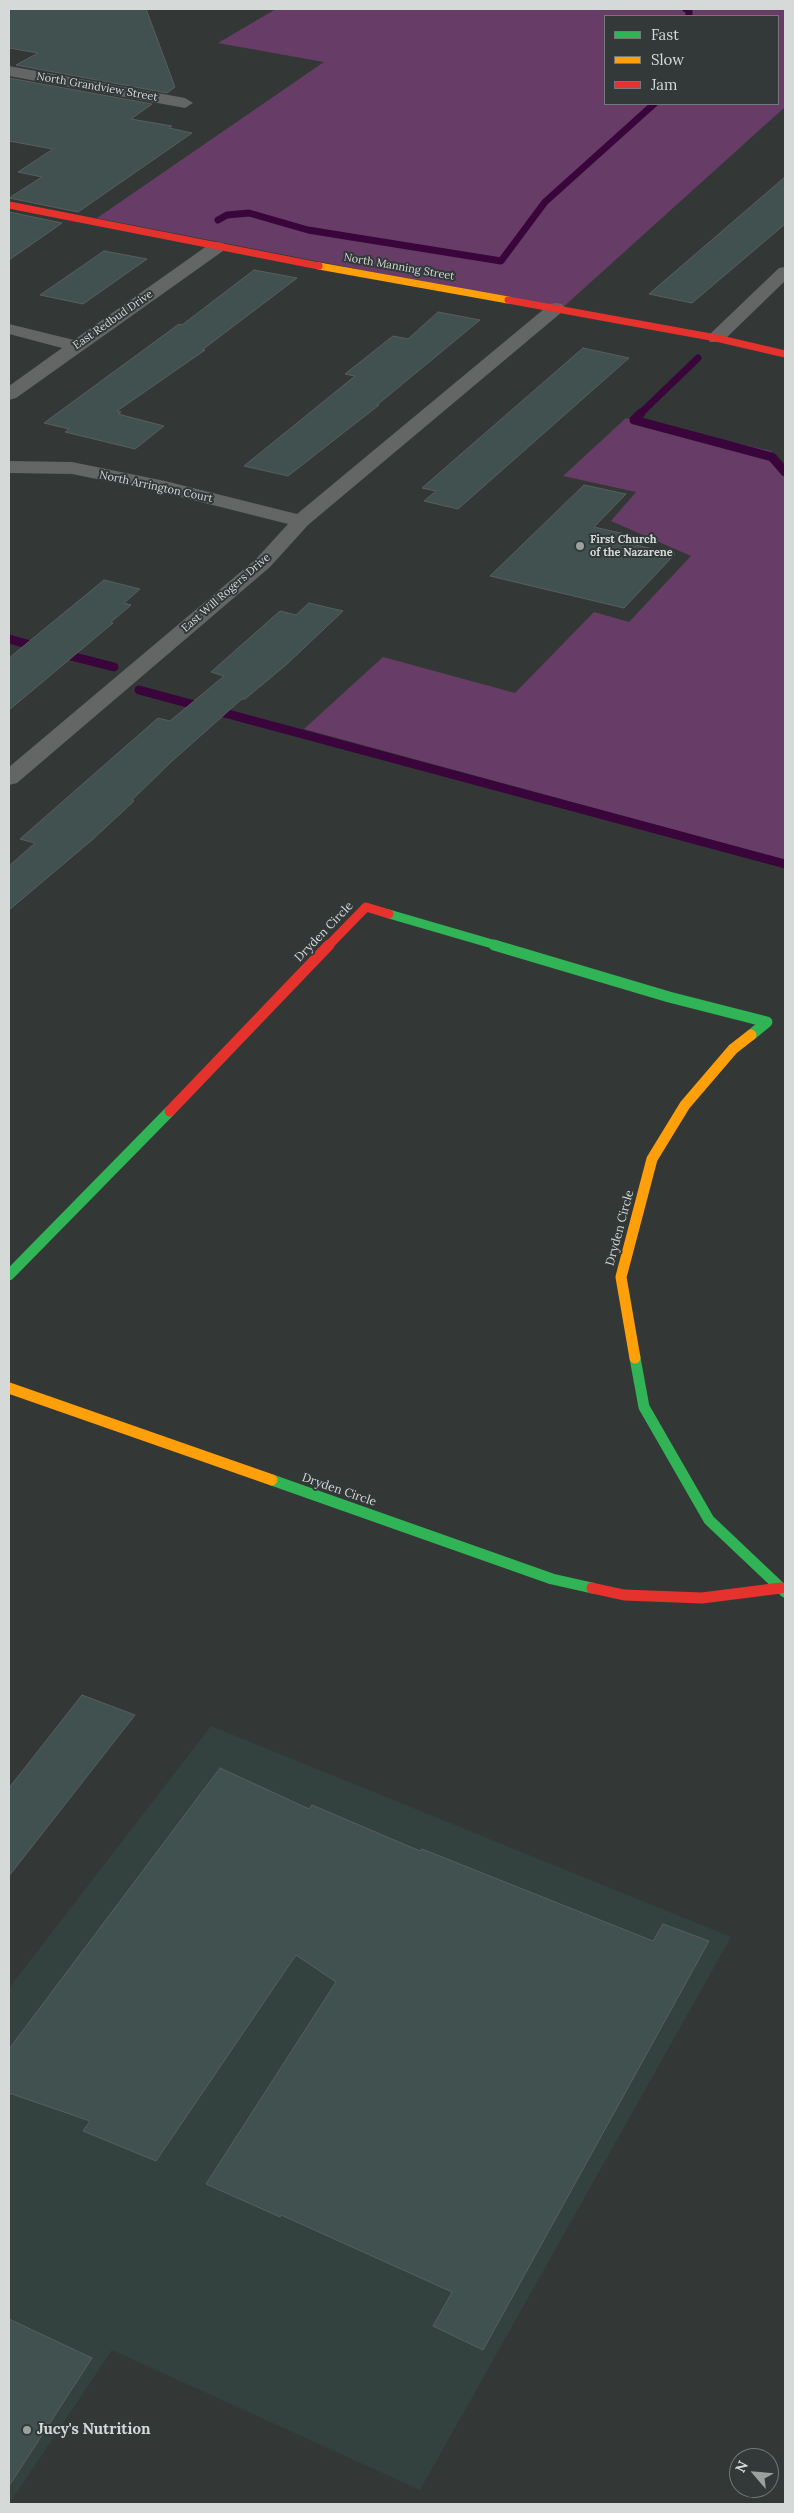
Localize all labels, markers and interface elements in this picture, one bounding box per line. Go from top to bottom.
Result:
legend [604,15,779,105]
text: Fast [651,25,679,44]
text: Slow [651,50,684,69]
street label: North Grandview Street [35,70,159,104]
text: Jam [651,75,678,94]
street label: North Manning Street [343,251,455,283]
street label: East Redbud Drive [71,288,155,352]
street label: North Arrington Court [98,469,214,505]
place label: First Church of the Nazarene [590,533,673,559]
marker: First Church of the Nazarene [574,540,586,552]
street label: East Will Rogers Drive [179,551,273,635]
street label: Dryden Circle [292,899,356,965]
street label: Dryden Circle [603,1189,637,1267]
street label: Dryden Circle [300,1471,378,1509]
place label: Jucy's Nutrition [37,2421,150,2439]
marker: Jucy's Nutrition [21,2424,33,2436]
north arrow [729,2448,779,2498]
text: N [731,2458,752,2476]

